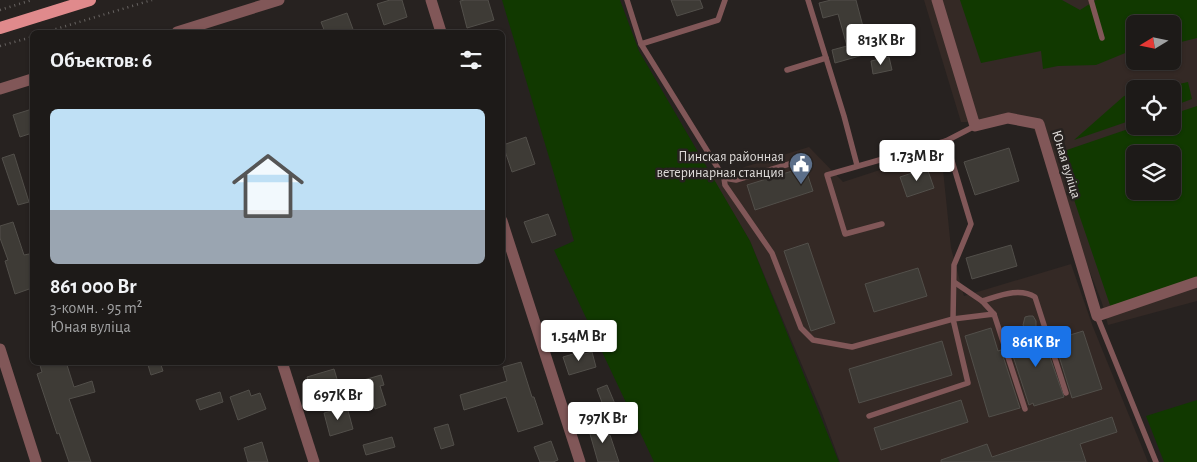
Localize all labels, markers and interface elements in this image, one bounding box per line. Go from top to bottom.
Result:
north arrow [1126,15,1181,70]
map controls [1126,15,1181,200]
pin: 813K Br [835,23,927,66]
text: 813K Br [857,32,905,48]
icon: filters [457,46,485,74]
text: Объектов: 6 [50,50,152,71]
button: locate [1126,80,1181,135]
street label: Юная вуліца [1049,128,1083,201]
pin: 1.73M Br [865,140,969,182]
icon: home [223,141,313,231]
button: layers [1126,145,1181,200]
text: 1.73M Br [890,148,944,164]
place label: Пинская районная ветеринарная станция [657,150,784,180]
public building icon: Пинская районная ветеринарная станция [788,151,814,185]
text: 861 000 Br [50,276,137,297]
text: 3-комн. · 95 m² [50,300,142,316]
text: Юная вуліца [50,319,131,335]
pin: 1.54M Br [527,320,631,362]
pin: 861K Br [990,326,1082,368]
text: 1.54M Br [552,328,606,344]
text: 861K Br [1012,334,1060,350]
pin: 697K Br [292,378,384,421]
text: 697K Br [314,387,362,403]
pin: 797K Br [557,402,649,444]
text: 797K Br [579,410,627,426]

